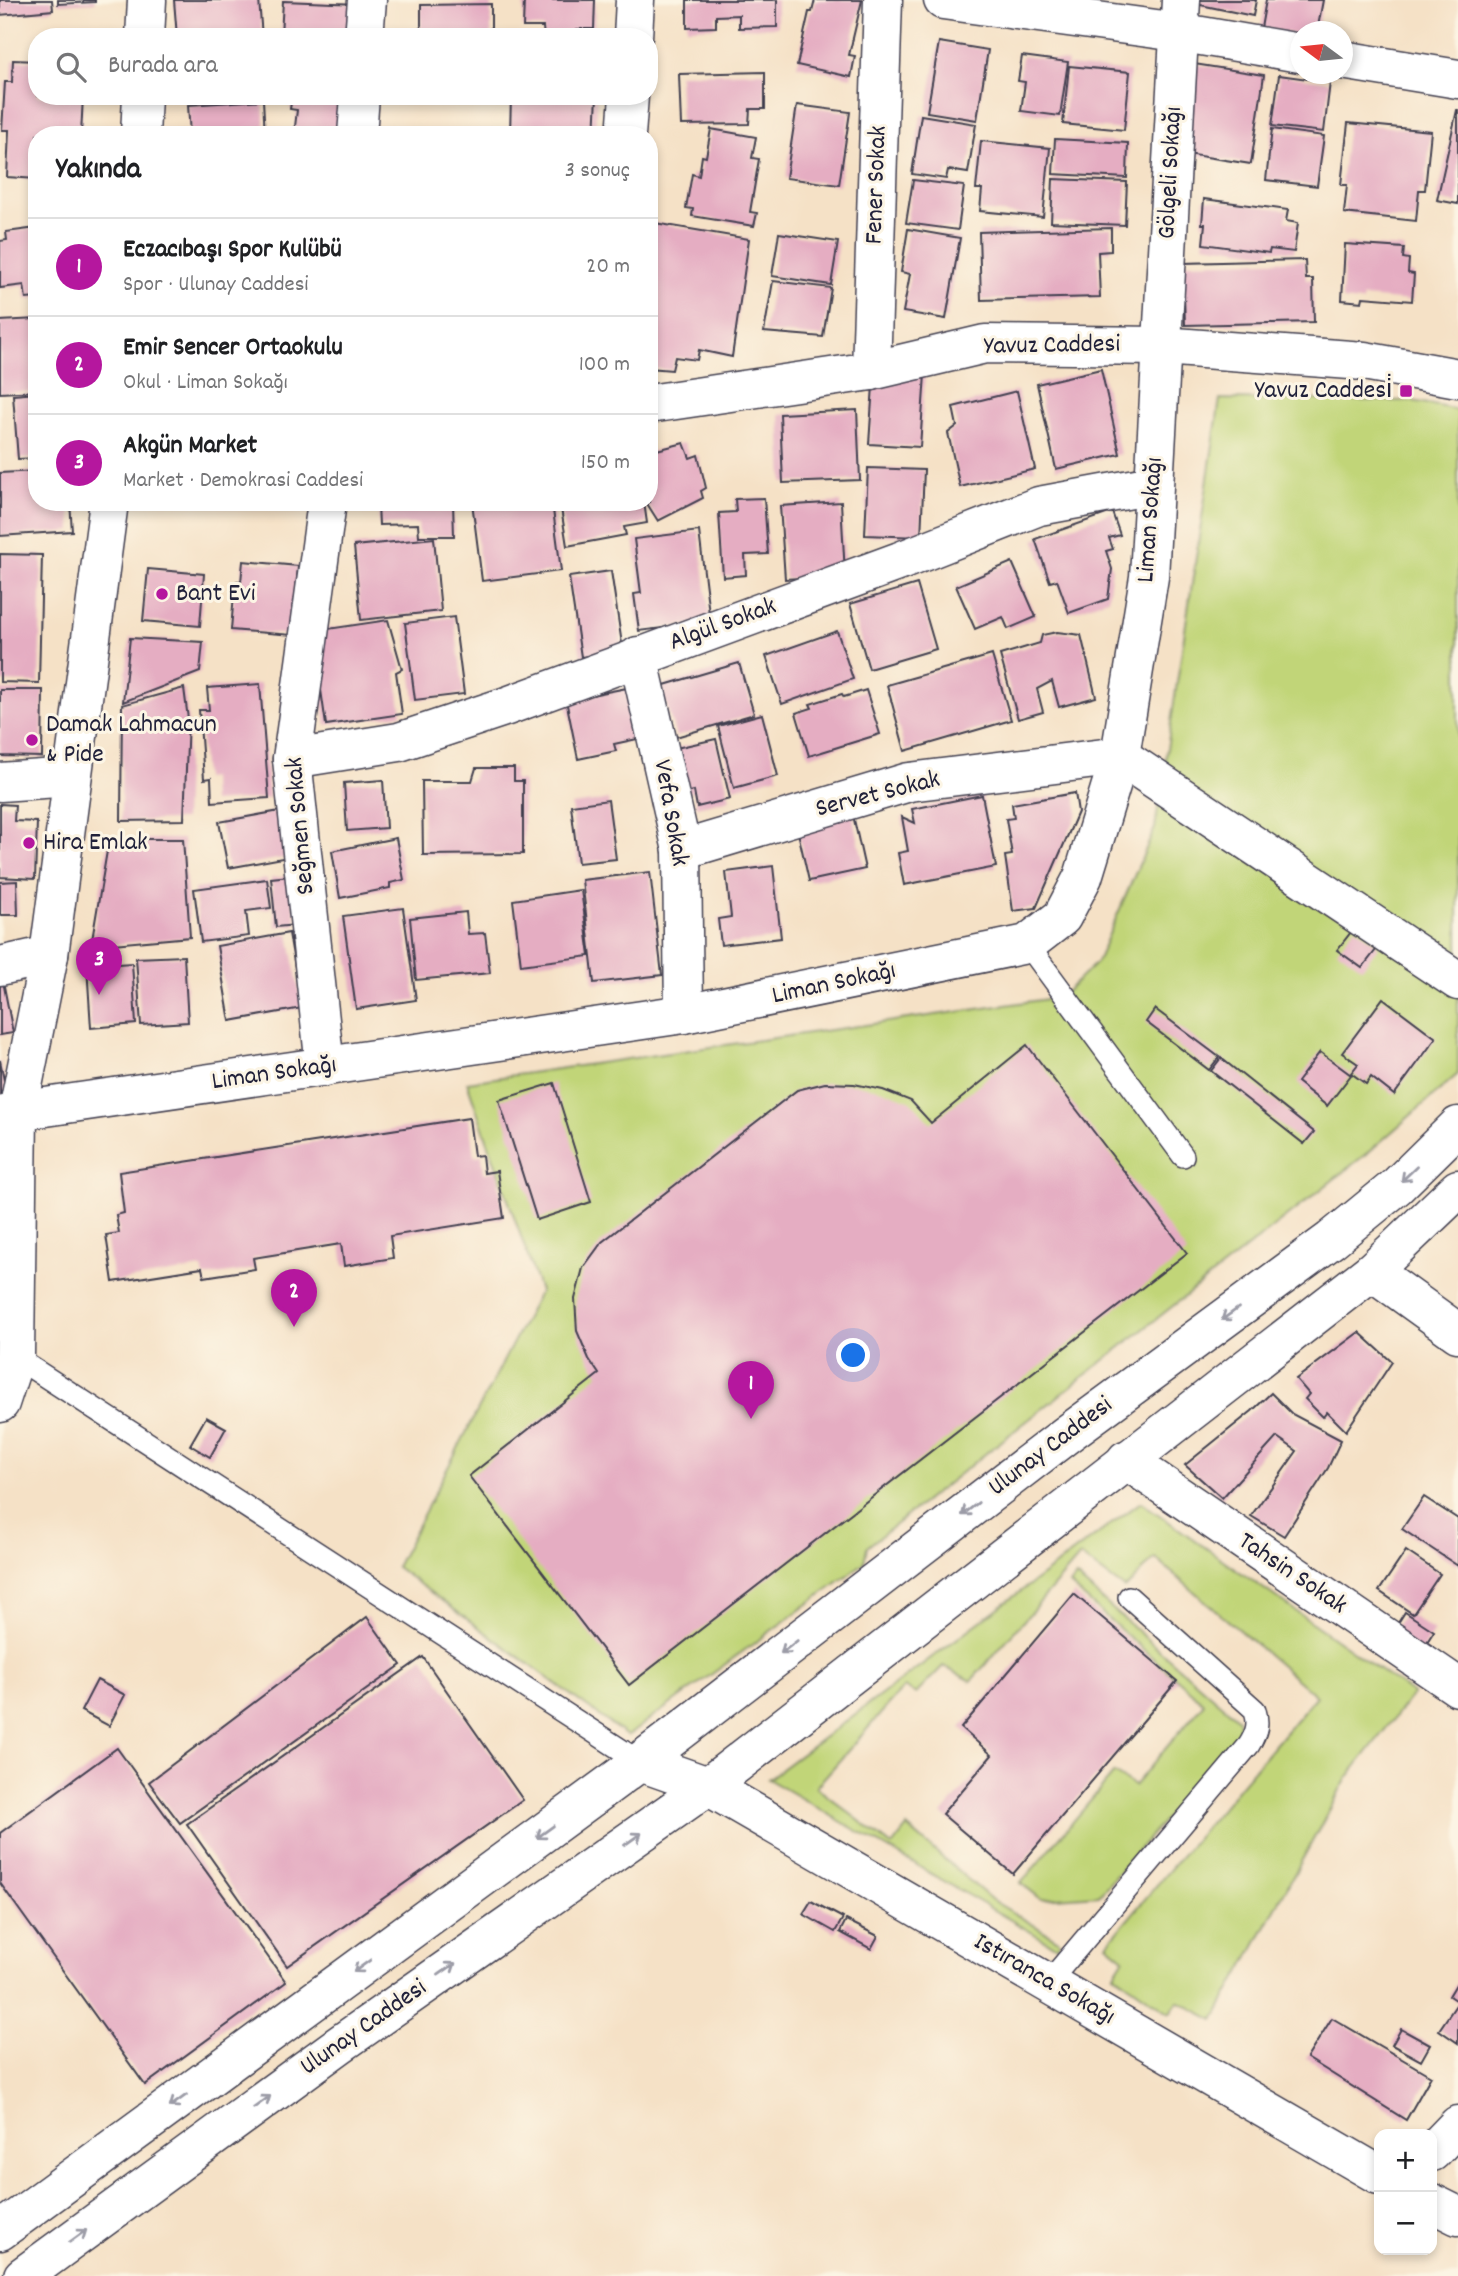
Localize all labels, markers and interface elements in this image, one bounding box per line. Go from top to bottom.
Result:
north arrow [1290,21,1353,84]
search box [28,28,658,105]
icon: search [52,48,90,86]
text: Burada ara [108,48,218,85]
street label: Gölgeli Sokağı [1149,106,1193,240]
street label: Fener Sokak [856,125,898,245]
text: Yakında [56,150,141,193]
text: 3 sonuç [565,155,630,188]
text: Eczacıbaşı Spor Kulübü [123,232,342,269]
text: 1 [76,251,82,284]
text: 20 m [586,251,630,284]
text: Spor · Ulunay Caddesi [123,269,309,302]
street label: Yavuz Caddesi [984,326,1121,366]
text: Emir Sencer Ortaokulu [123,330,343,367]
text: 2 [74,349,84,382]
text: 100 m [579,349,630,382]
text: Okul · Liman Sokağı [123,367,288,400]
place label: Yavuz Caddesi̇ [1255,373,1392,410]
marker: Yavuz Caddesi̇ [1398,383,1414,399]
text: Akgün Market [123,428,257,465]
text: 3 [74,447,84,480]
text: 150 m [581,447,630,480]
street label: Liman Sokağı [1128,456,1174,584]
text: Market · Demokrasi Caddesi [123,465,363,498]
place label: Bant Evi [176,576,256,613]
marker: Bant Evi [154,586,170,602]
street label: Algül Sokak [664,589,782,661]
place label: Damak Lahmacun & Pide [46,707,217,774]
marker: Damak Lahmacun & Pide [24,732,40,748]
street label: Seğmen Sokak [277,756,325,896]
street label: Vefa Sokak [642,757,698,869]
street label: Servet Sokak [812,762,944,828]
place label: Hira Emlak [43,825,148,862]
marker: Hira Emlak [21,835,37,851]
pin: 3 [76,937,122,995]
street label: Liman Sokağı [769,953,899,1015]
street label: Liman Sokağı [209,1047,339,1101]
one-way arrow [1401,1165,1418,1182]
pin: 2 [271,1269,317,1327]
one-way arrow [1221,1307,1240,1321]
your location [836,1338,870,1372]
pin: 1 [728,1361,774,1419]
street label: Ulunay Caddesi [981,1388,1121,1506]
one-way arrow [961,1501,979,1516]
street label: Tahsin Sokak [1230,1524,1354,1624]
one-way arrow [780,1640,799,1655]
one-way arrow [536,1824,555,1839]
one-way arrow [623,1832,642,1846]
street label: Istıranca Sokağı [966,1925,1122,2035]
one-way arrow [353,1959,372,1973]
one-way arrow [437,1962,456,1976]
street label: Ulunay Caddesi [293,1970,435,2085]
one-way arrow [169,2093,188,2108]
one-way arrow [252,2094,271,2109]
map controls [1374,2129,1437,2255]
button: + [1374,2129,1437,2192]
button: − [1374,2192,1437,2255]
one-way arrow [68,2229,87,2243]

